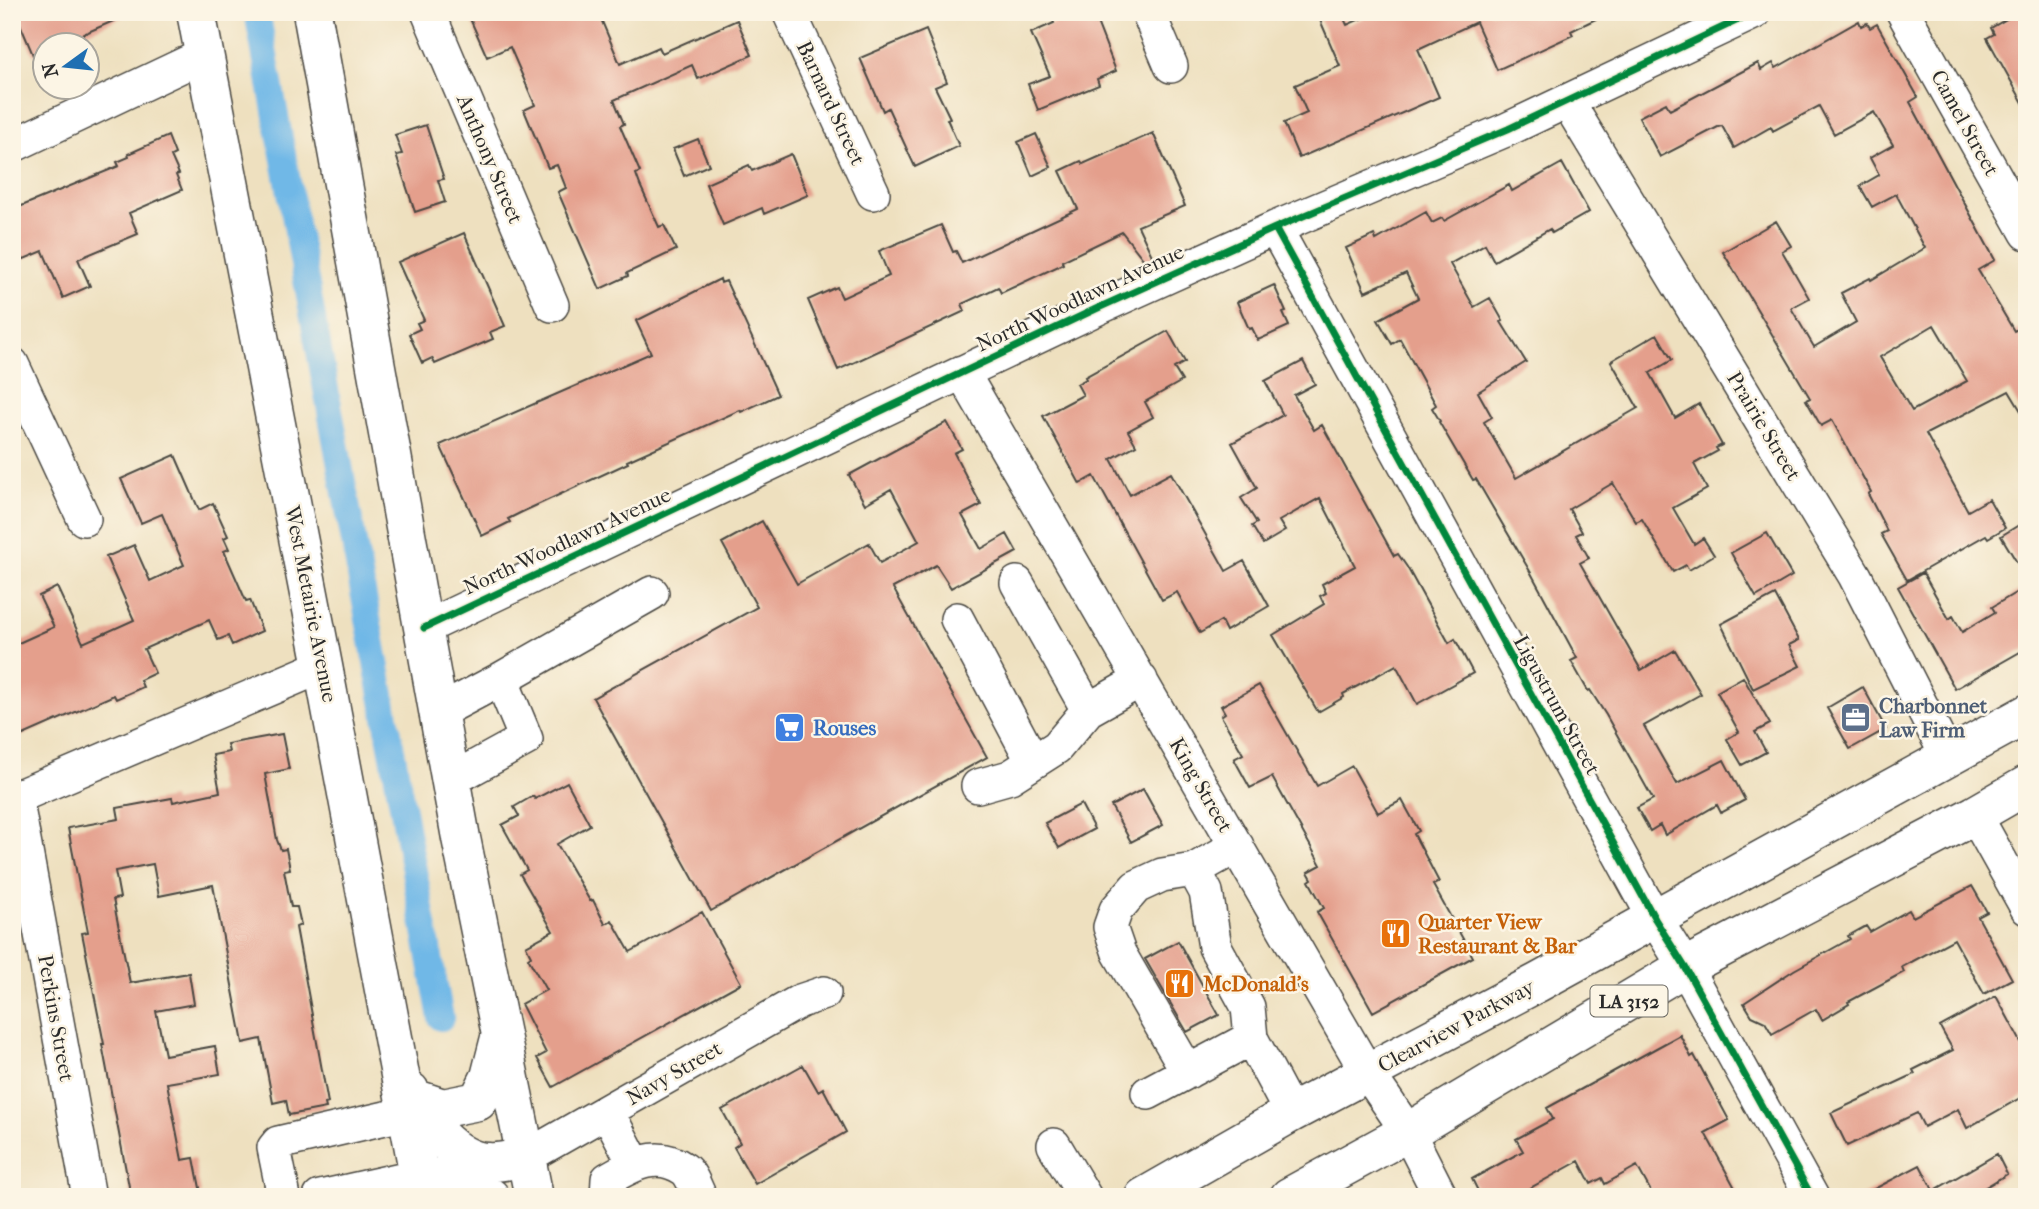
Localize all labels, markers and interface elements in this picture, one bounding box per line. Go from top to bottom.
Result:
north arrow [32,32,102,102]
street label: Barnard Street [792,37,870,169]
text: N [38,60,63,80]
street label: Camel Street [1926,66,2004,181]
street label: Anthony Street [452,90,528,228]
street label: North Woodlawn Avenue [972,239,1188,357]
street label: Prairie Street [1722,367,1806,485]
street label: North Woodlawn Avenue [459,482,675,600]
street label: West Metairie Avenue [280,503,342,704]
street label: Ligustrum Street [1509,631,1605,779]
place label: Charbonnet Law Firm [1879,694,1988,742]
office icon: Charbonnet Law Firm [1839,701,1873,735]
supermarket icon: Rouses [773,711,807,745]
place label: Rouses [813,716,876,740]
street label: King Street [1164,734,1238,837]
place label: Quarter View Restaurant & Bar [1418,910,1578,958]
restaurant icon: Quarter View Restaurant & Bar [1378,917,1412,951]
street label: Perkins Street [33,953,79,1084]
restaurant icon: McDonald's [1163,967,1197,1001]
place label: McDonald's [1202,972,1309,996]
street label: Clearview Parkway [1374,974,1539,1077]
road number: LA 3152 [1590,986,1668,1016]
street label: Navy Street [622,1036,727,1110]

